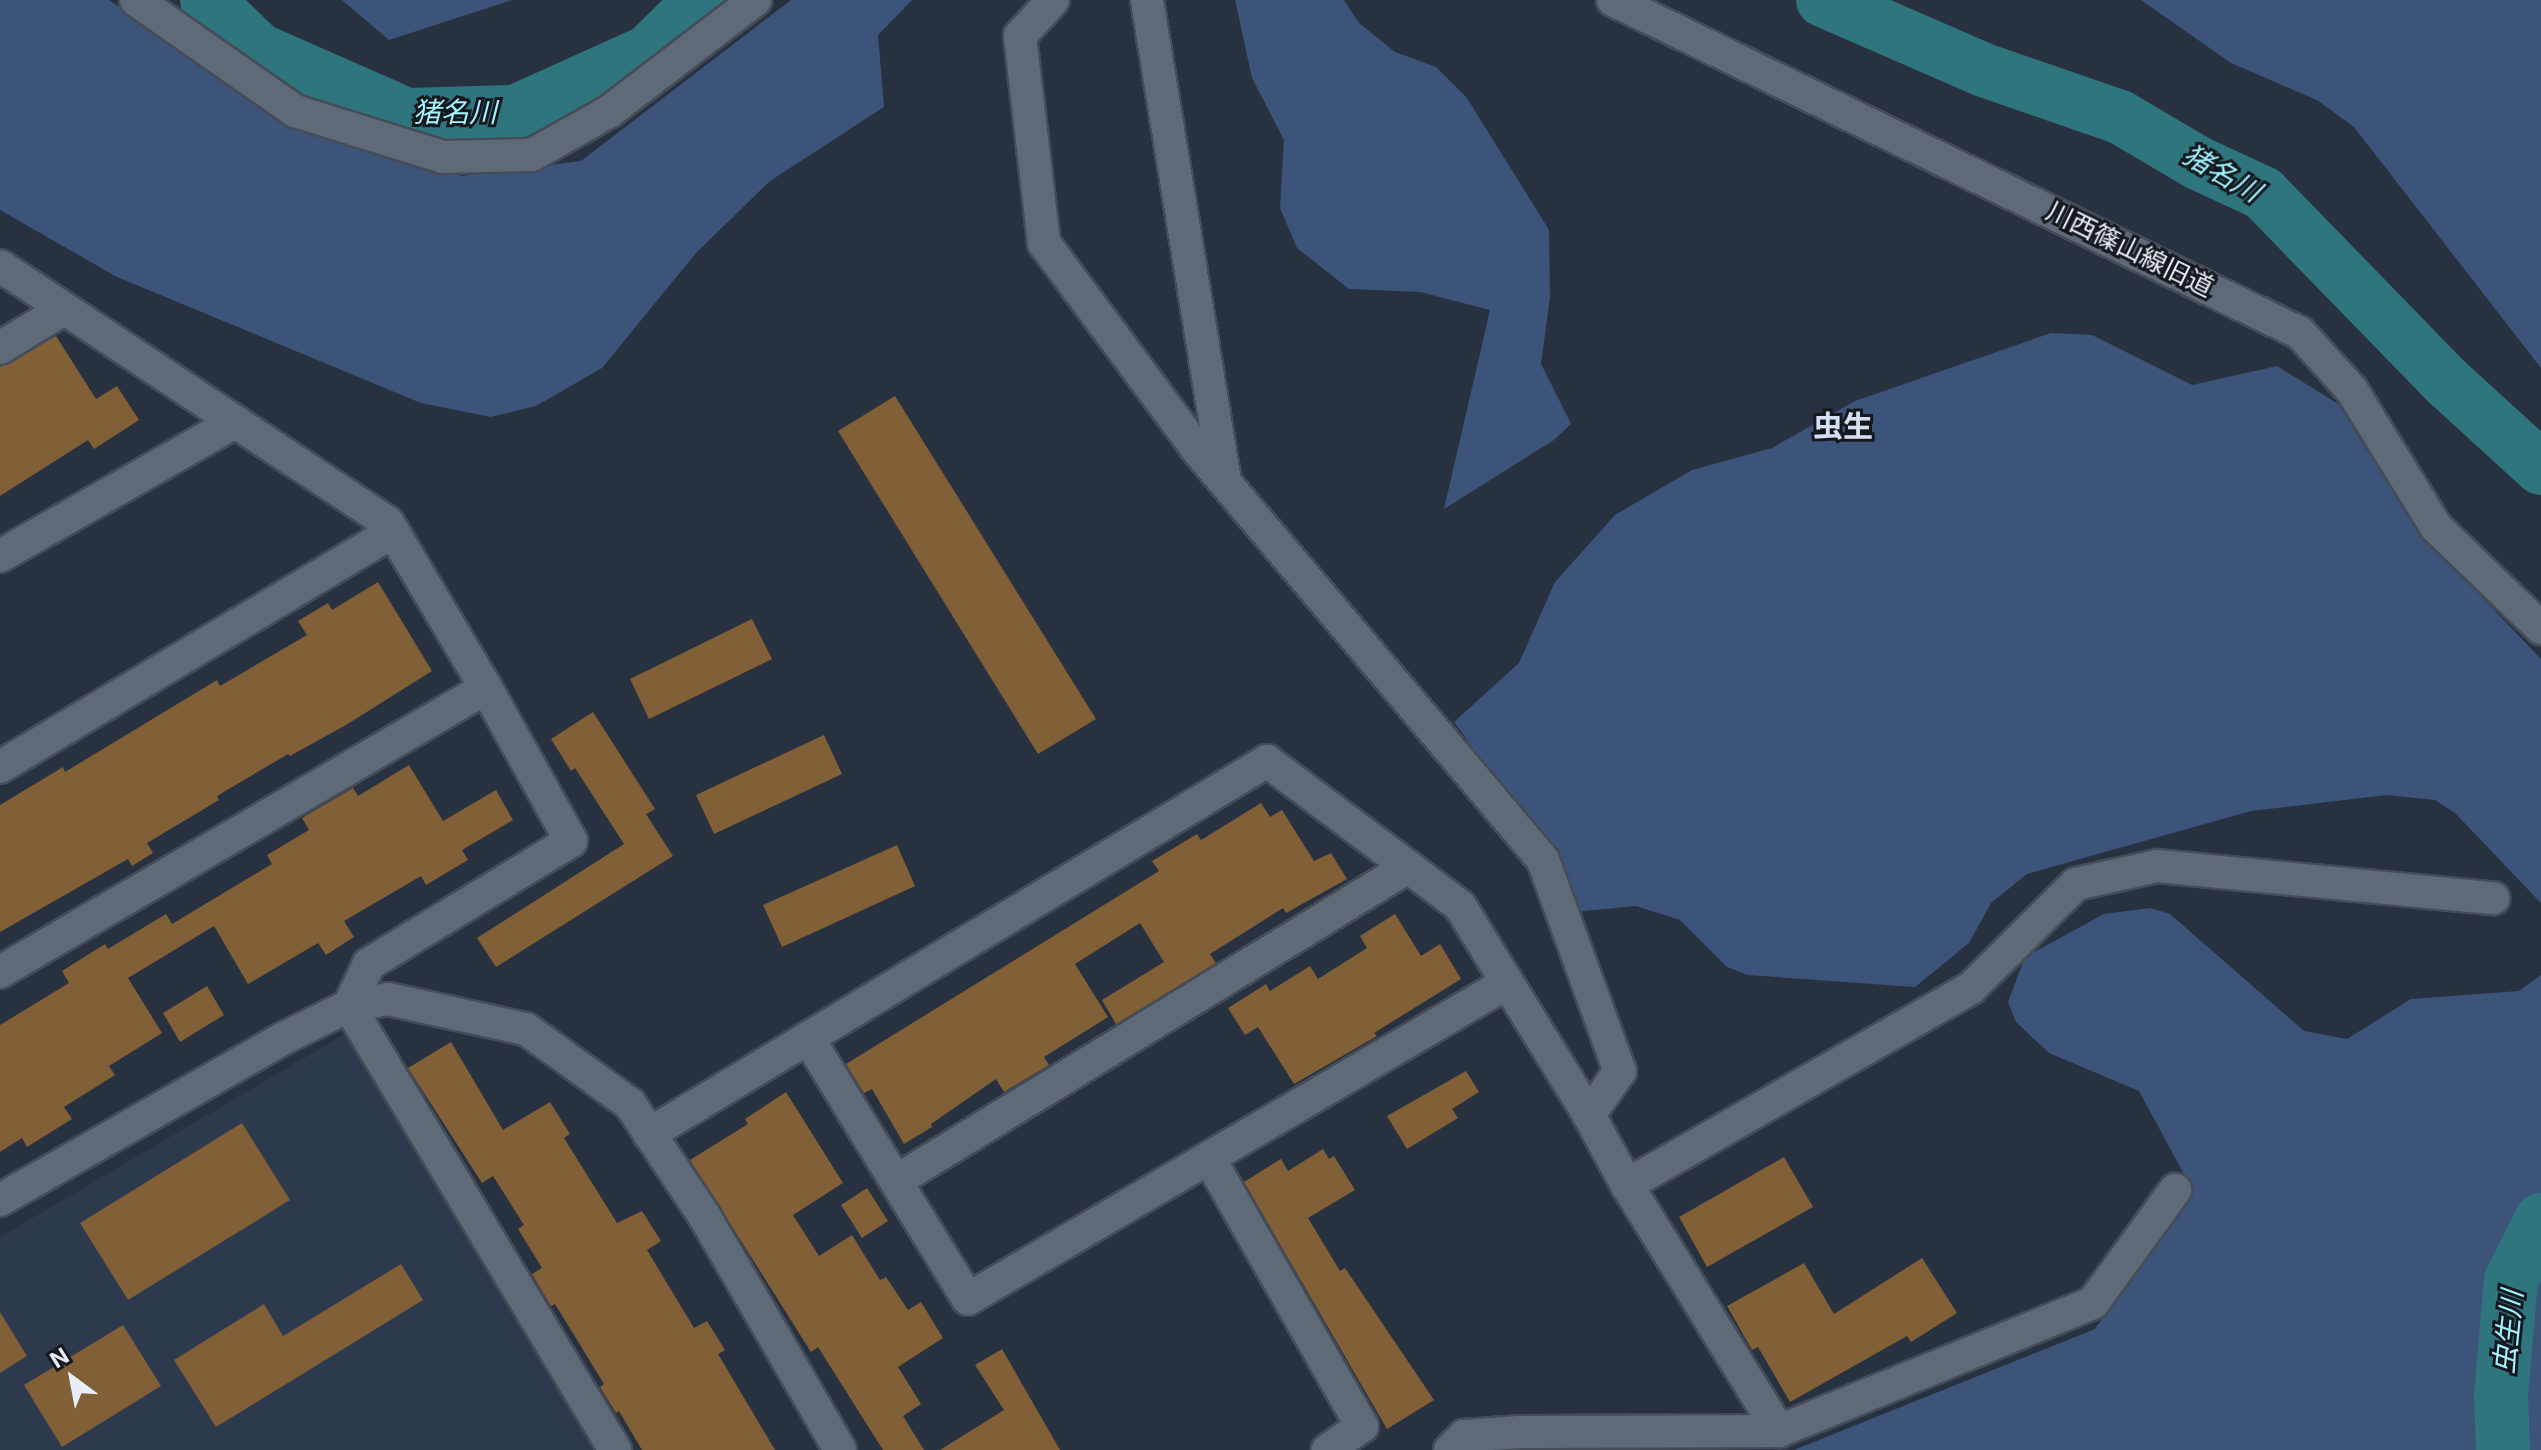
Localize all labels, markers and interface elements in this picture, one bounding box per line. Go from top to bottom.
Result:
water label: 猪名川 [413,95,497,129]
water label: 猪名川 [2177,137,2267,209]
street label: 川西篠山線旧道 [2041,195,2219,303]
district label: 虫生 [1813,408,1873,444]
water label: 虫生川 [2487,1288,2529,1376]
north arrow [32,1338,112,1418]
text: N [45,1342,73,1373]

